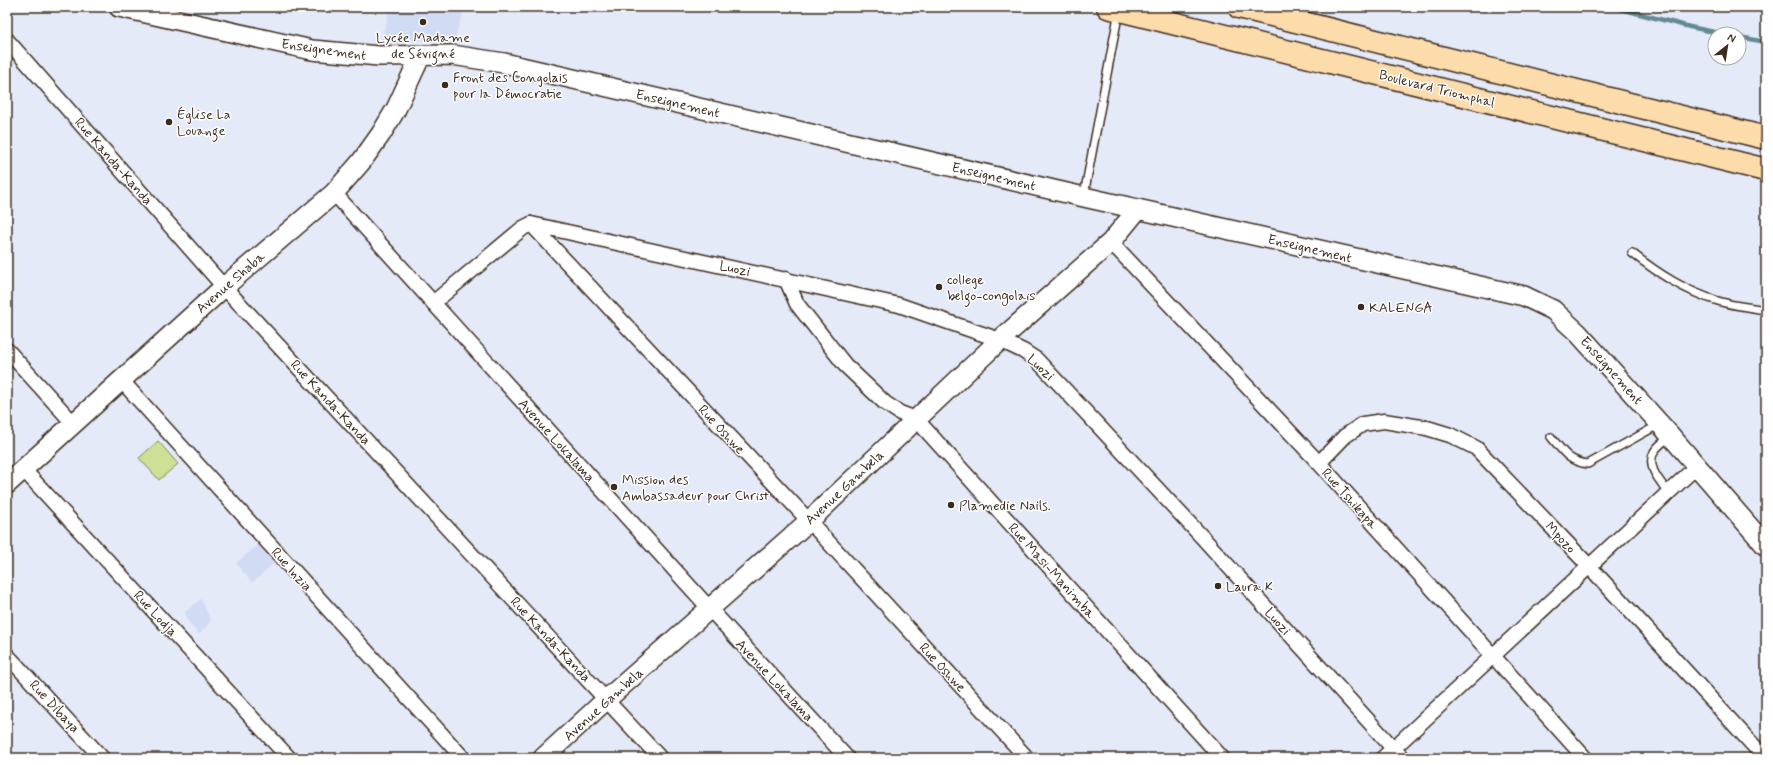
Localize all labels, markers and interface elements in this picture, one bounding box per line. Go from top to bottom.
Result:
marker: Lycée Madame de Sévigné [418,17,428,27]
north arrow [1707,26,1747,66]
place label: Lycée Madame de Sévigné [376,29,470,65]
text: N [1725,30,1738,46]
street label: Enseignement [280,35,368,65]
street label: Boulevard Triomphal [1377,66,1497,112]
place label: Front des Congolais pour la Démocratie [453,69,568,103]
marker: Front des Congolais pour la Démocratie [440,80,450,90]
street label: Enseignement [634,86,722,122]
place label: Église La Louange [177,106,231,142]
street label: Rue Kanda-Kanda [70,114,156,209]
marker: Église La Louange [164,117,174,127]
street label: Enseignement [950,159,1038,195]
street label: Enseignement [1266,231,1354,267]
street label: Avenue Shaba [192,248,269,318]
street label: Luozi [718,257,752,281]
place label: college belgo-congolais [947,271,1036,307]
marker: college belgo-congolais [934,282,944,292]
place label: KALENGA [1369,299,1433,317]
marker: KALENGA [1356,302,1366,312]
street label: Enseignement [1576,333,1647,409]
street label: Luozi [1023,351,1058,385]
street label: Rue Kanda-Kanda [286,356,375,449]
street label: Avenue Lokalama [514,395,599,486]
street label: Rue Oshwe [694,401,749,458]
street label: Avenue Gambela [802,447,888,529]
street label: Rue Tshikapa [1317,465,1382,533]
place label: Mission des Ambassadeur pour Christ [622,471,769,505]
marker: Mission des Ambassadeur pour Christ [609,482,619,492]
place label: Plamedie Nails. [959,497,1051,515]
marker: Plamedie Nails. [946,500,956,510]
street label: Mpozo [1541,518,1580,558]
street label: Rue Masi-Manimba [1004,519,1099,622]
street label: Rue Inzia [267,544,316,596]
place label: Laura K [1226,578,1273,596]
marker: Laura K [1213,581,1223,591]
street label: Rue Lodja [129,587,181,641]
street label: Rue Kanda-Kanda [506,593,595,686]
street label: Luozi [1260,604,1294,639]
street label: Avenue Lokalama [731,636,817,726]
street label: Rue Oshwe [915,639,970,696]
street label: Avenue Gambela [560,664,647,745]
street label: Rue Dibaya [25,676,84,737]

